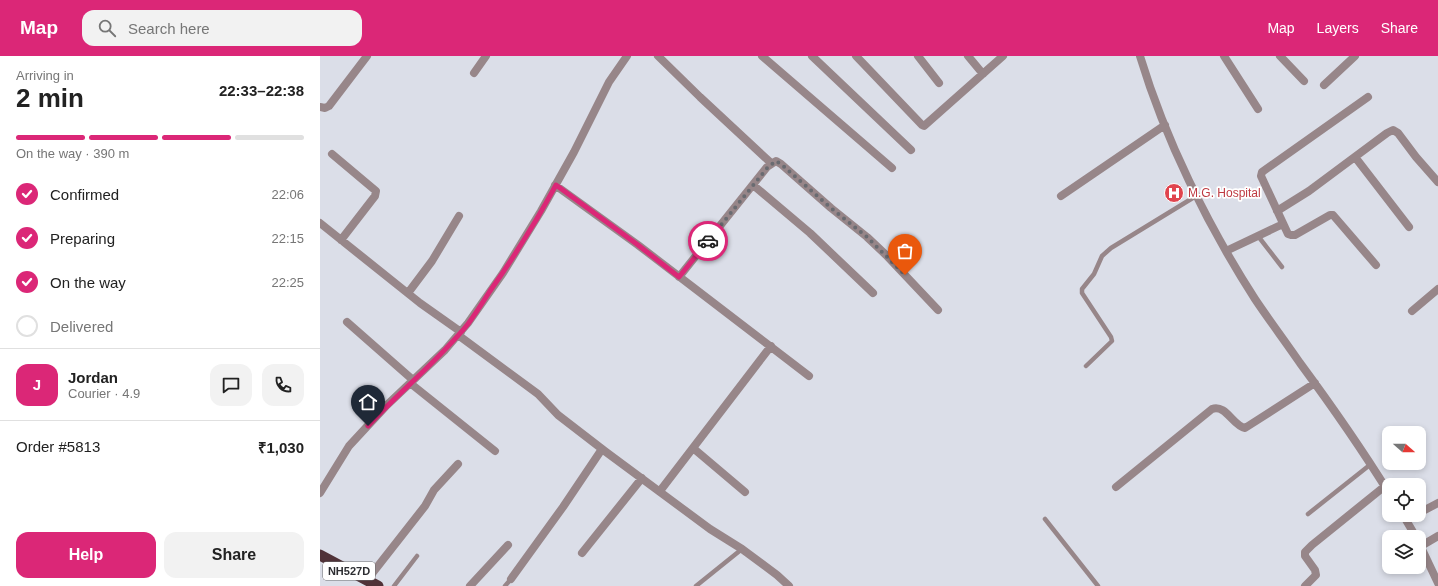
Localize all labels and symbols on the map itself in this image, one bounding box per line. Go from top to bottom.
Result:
hospital icon: M.G. Hospital [1163,182,1185,204]
place label: M.G. Hospital [1188,186,1261,200]
courier [688,221,728,261]
pin [888,234,922,275]
pin [351,385,385,426]
north arrow [1382,426,1426,470]
road number: NH527D [323,562,375,580]

